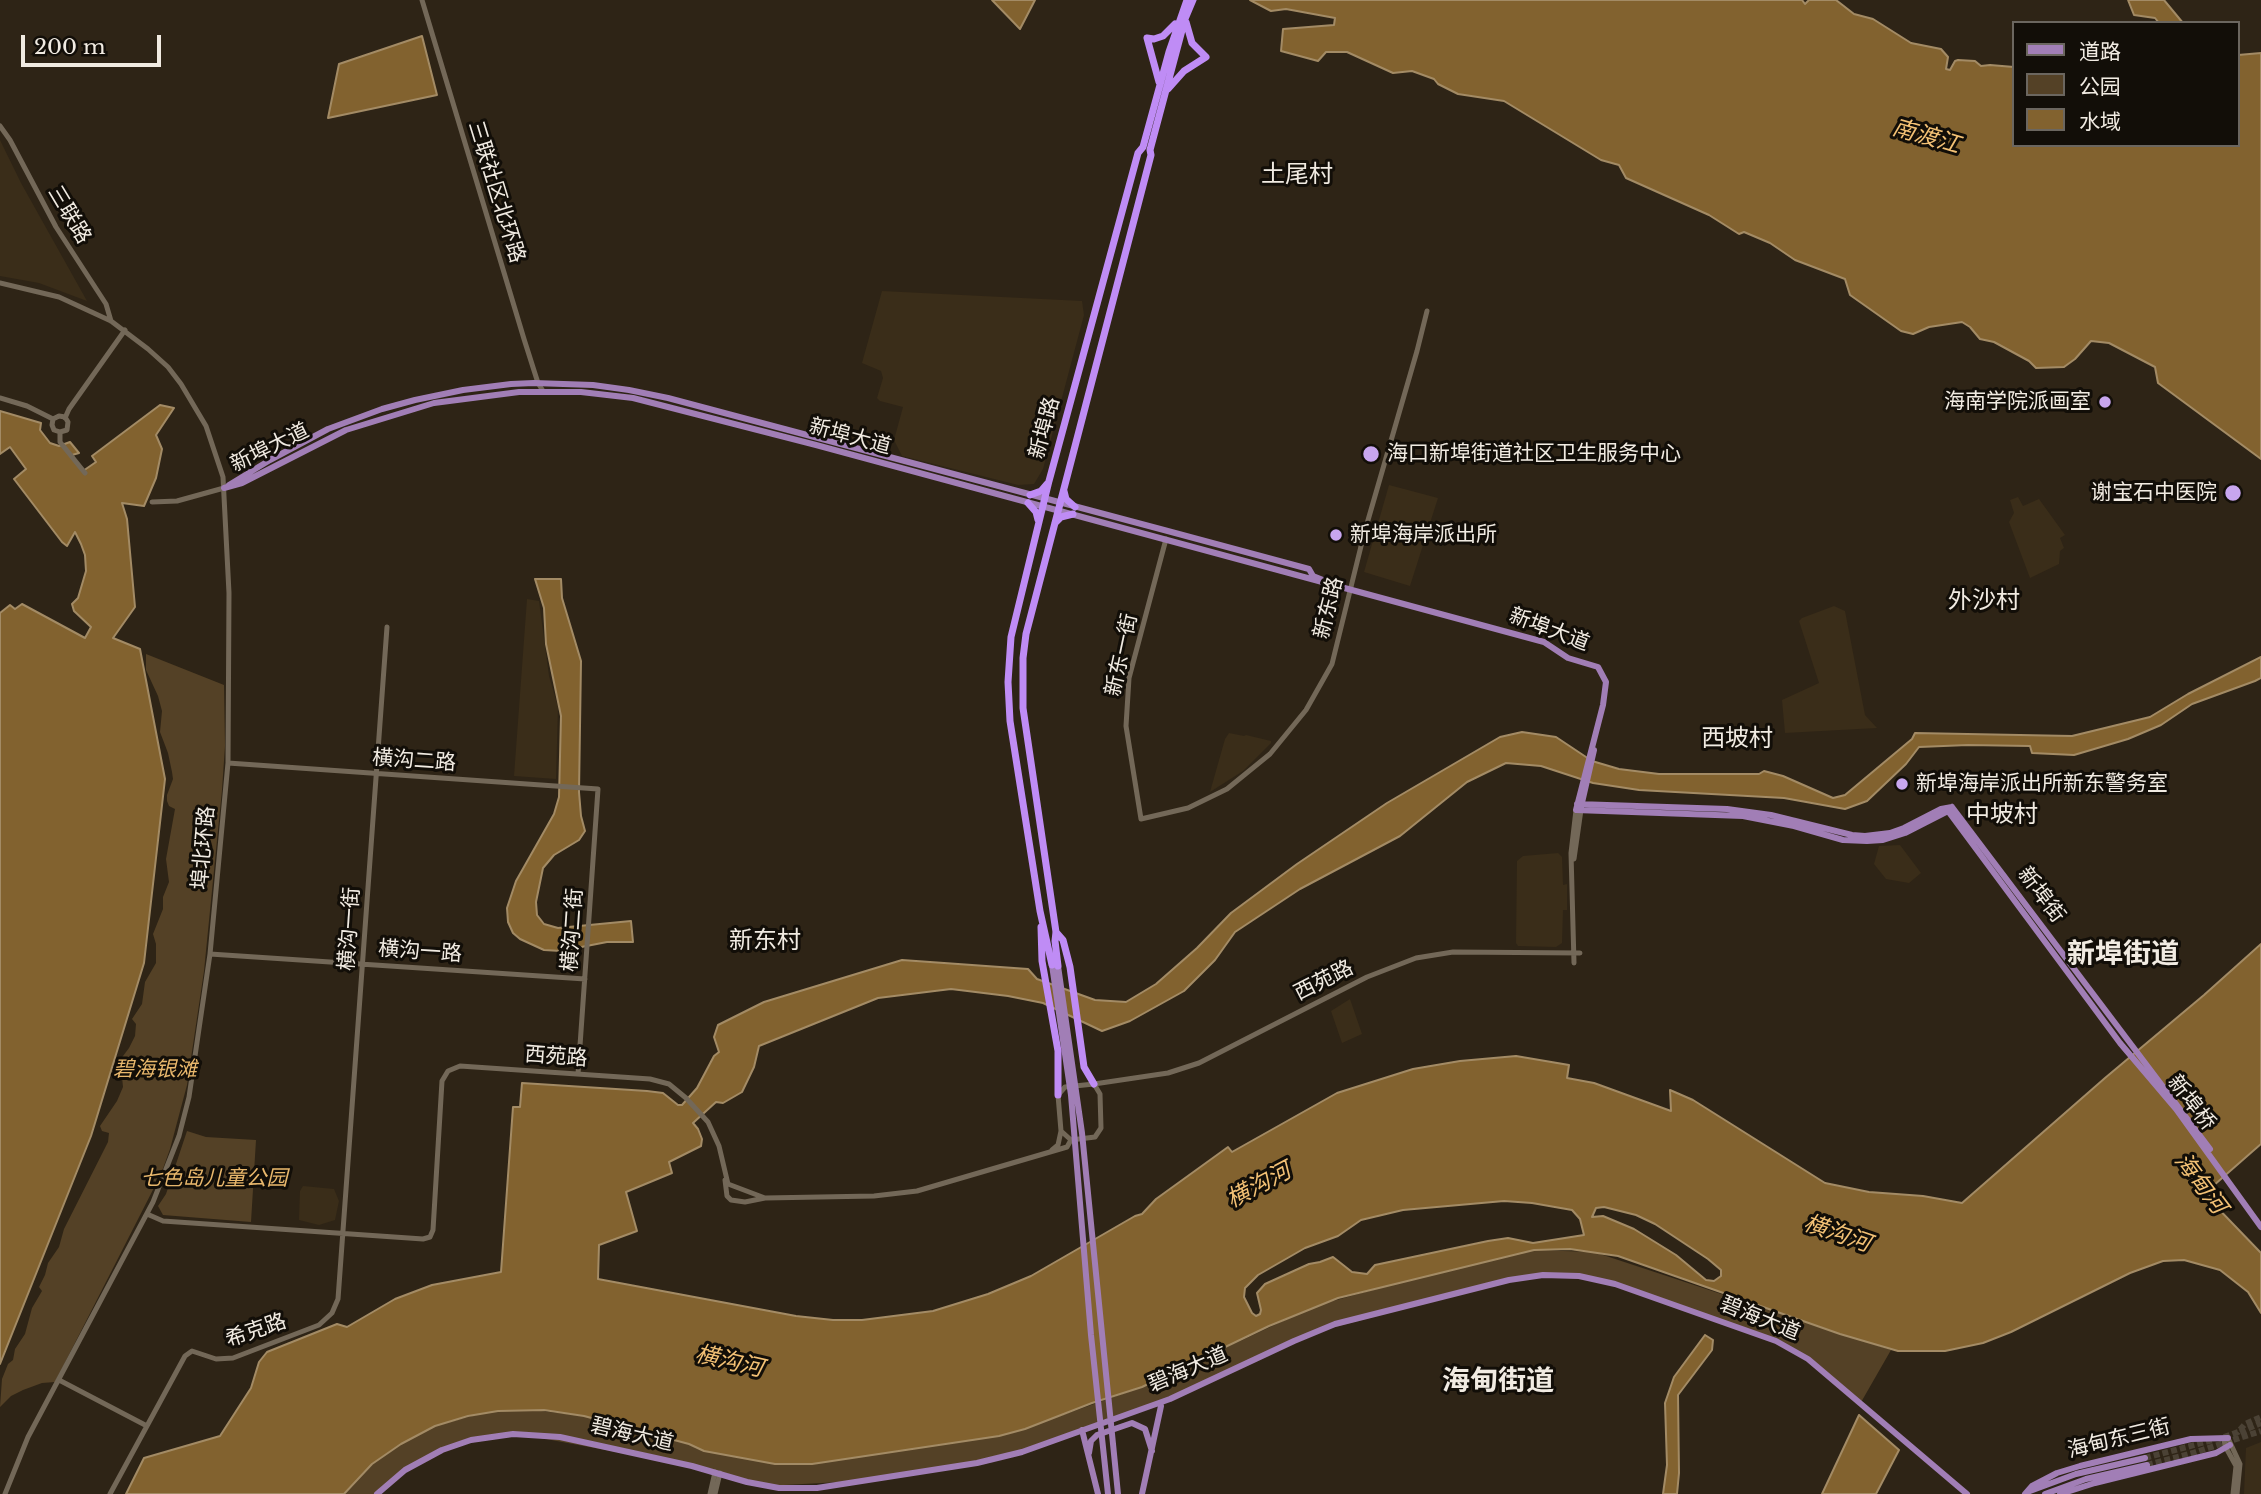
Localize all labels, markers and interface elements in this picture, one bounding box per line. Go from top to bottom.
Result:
scale bar [24,21,164,65]
legend [2012,21,2240,147]
text: 200 m [34,34,105,60]
text: 道路 [2079,39,2121,65]
text: 公园 [2079,74,2121,100]
text: 水域 [2079,109,2121,135]
water label: 南渡江 [1889,114,1963,160]
street label: 三联社区北环路 [462,118,530,266]
district label: 土尾村 [1261,161,1333,189]
street label: 三联路 [42,182,96,248]
place label: 海南学院派画室 [1944,389,2091,415]
street label: 新埠路 [1025,394,1065,462]
marker: 海南学院派画室 [2097,394,2113,410]
street label: 新埠大道 [806,414,894,460]
street label: 新埠大道 [227,418,313,478]
place label: 海口新埠街道社区卫生服务中心 [1387,441,1681,467]
marker: 海口新埠街道社区卫生服务中心 [1361,444,1381,464]
place label: 谢宝石中医院 [2091,480,2217,506]
marker: 谢宝石中医院 [2223,483,2243,503]
place label: 新埠海岸派出所 [1350,522,1497,548]
marker: 新埠海岸派出所 [1328,527,1344,543]
street label: 新东路 [1309,574,1349,642]
district label: 外沙村 [1948,587,2020,615]
street label: 新埠大道 [1505,603,1593,657]
street label: 新东一街 [1101,611,1143,699]
district label: 西坡村 [1701,725,1773,753]
street label: 横沟二路 [371,746,457,776]
place label: 新埠海岸派出所新东警务室 [1916,771,2168,797]
marker: 新埠海岸派出所新东警务室 [1894,776,1910,792]
district label: 中坡村 [1966,801,2038,829]
street label: 埠北环路 [188,805,220,891]
street label: 新埠街 [2012,862,2070,928]
street label: 横沟一街 [335,886,365,972]
street label: 横沟二街 [558,887,588,973]
district label: 新东村 [729,927,801,955]
street label: 横沟一路 [377,937,463,967]
district label: 新埠街道 [2067,938,2179,972]
street label: 西苑路 [1290,955,1358,1007]
street label: 西苑路 [524,1042,588,1072]
park label: 碧海银滩 [113,1057,197,1083]
street label: 新埠桥 [2162,1070,2220,1136]
water label: 海甸河 [2168,1148,2232,1220]
water label: 横沟河 [1222,1158,1296,1214]
park label: 七色岛儿童公园 [141,1166,287,1192]
water label: 横沟河 [1800,1210,1874,1258]
street label: 碧海大道 [1716,1292,1804,1346]
street label: 希克路 [222,1309,290,1353]
water label: 横沟河 [692,1341,766,1383]
street label: 碧海大道 [1144,1342,1232,1398]
district label: 海甸街道 [1442,1365,1554,1399]
street label: 碧海大道 [588,1413,676,1457]
street label: 海甸东三街 [2065,1414,2173,1464]

